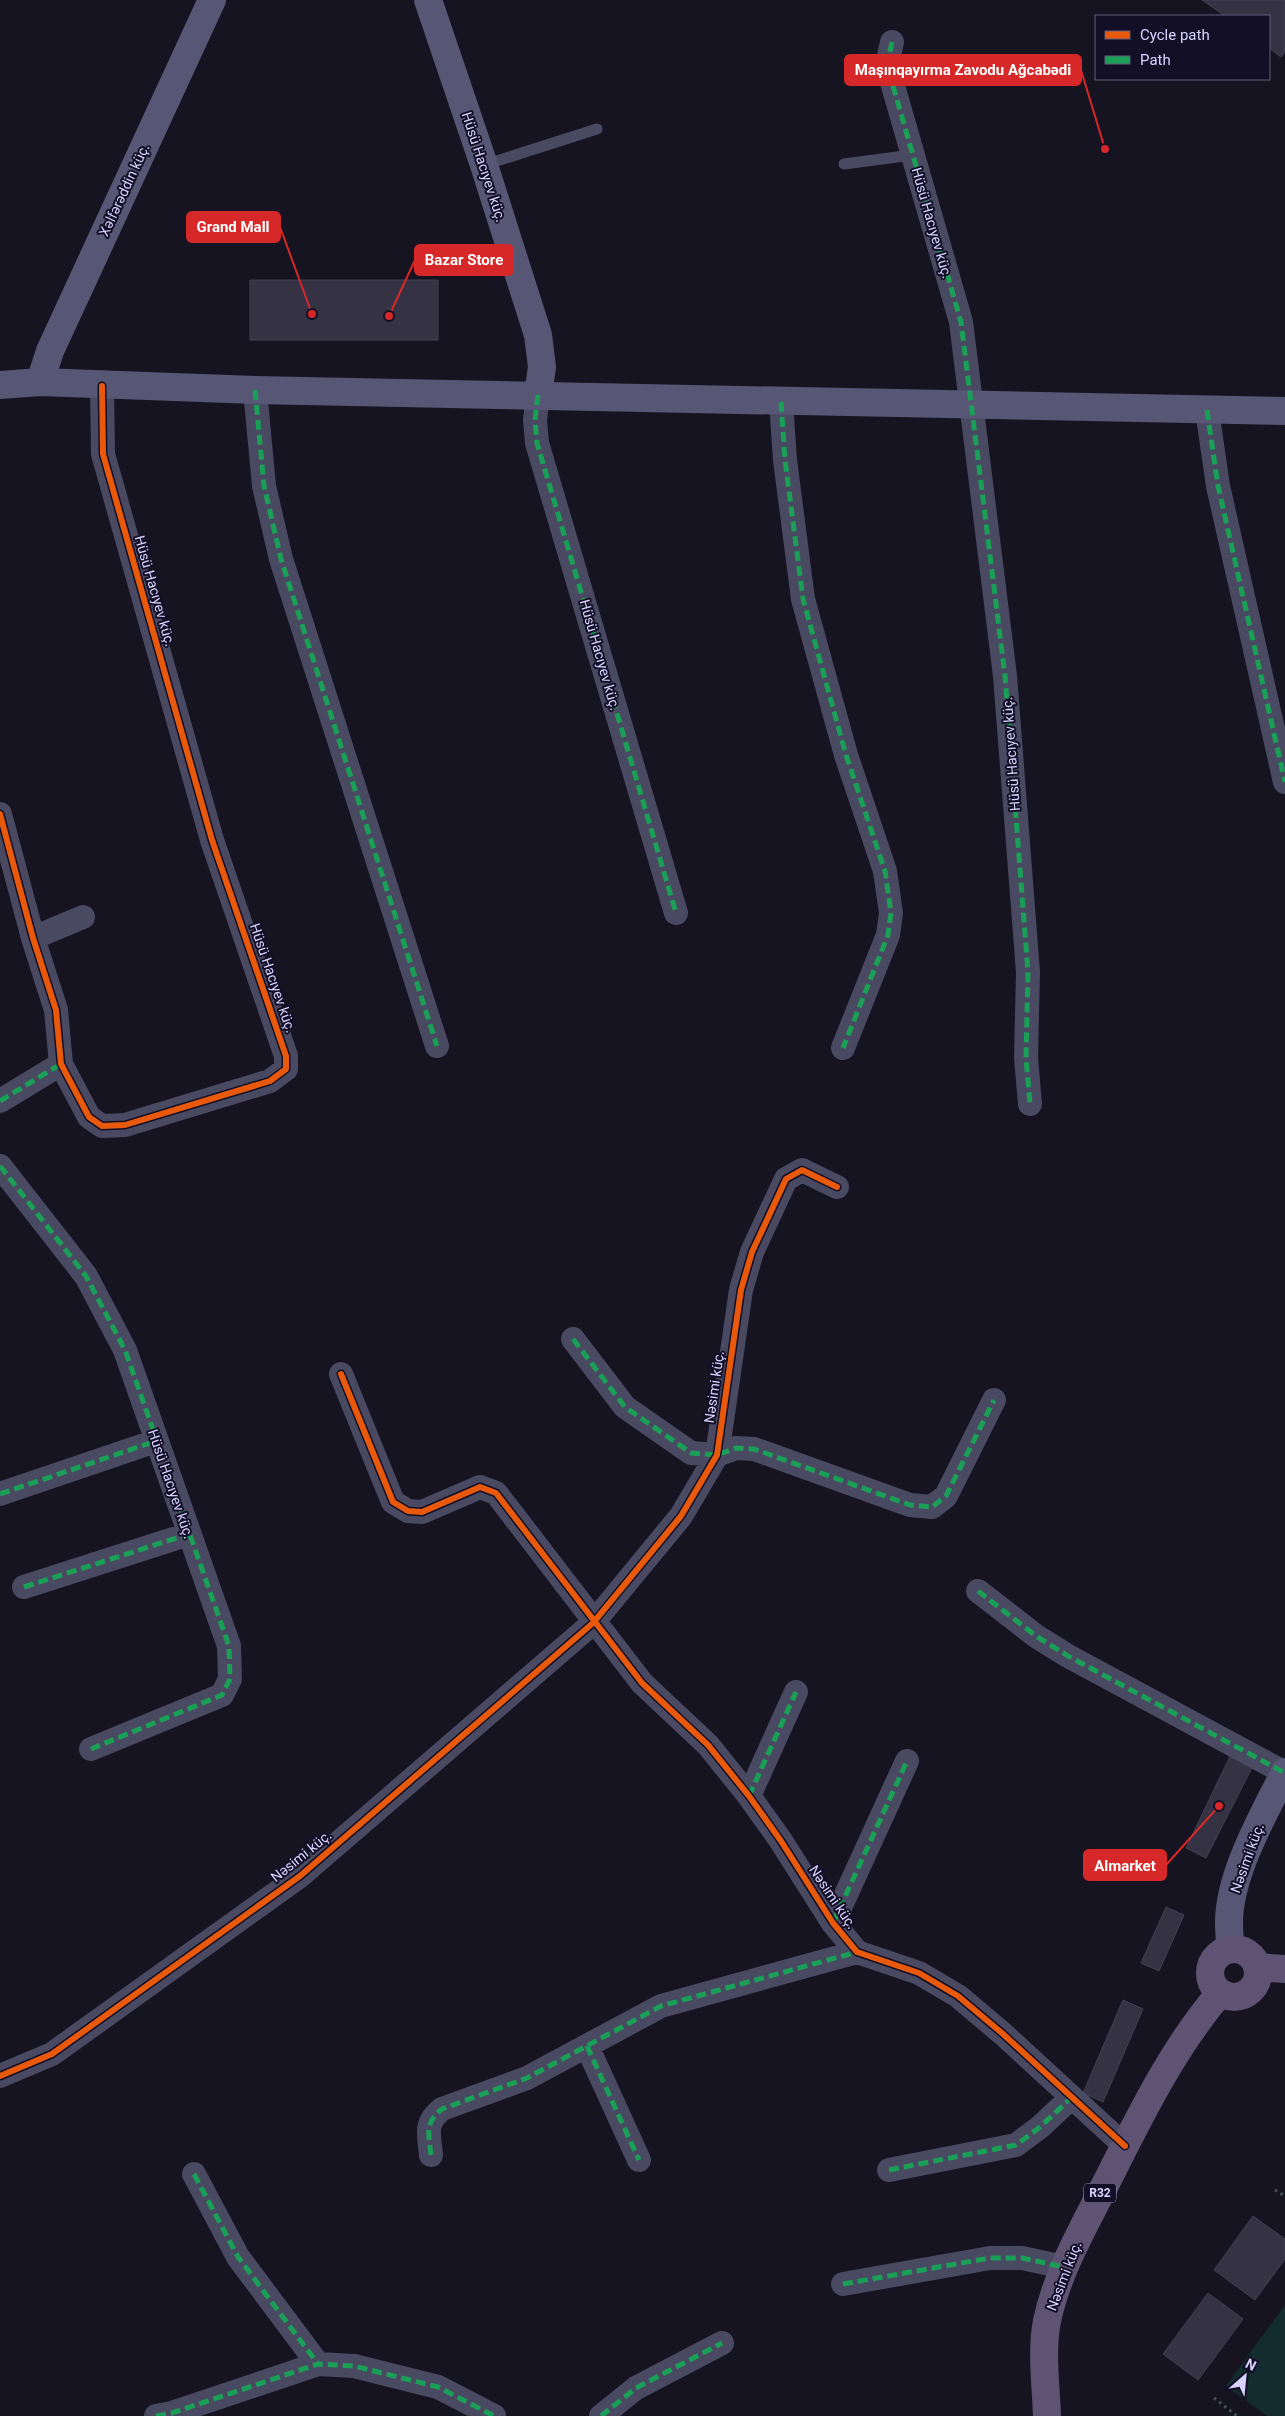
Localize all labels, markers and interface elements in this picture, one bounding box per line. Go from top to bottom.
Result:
legend [1095,15,1270,80]
text: Cycle path [1140,26,1210,44]
text: Path [1140,51,1171,69]
callout: Maşınqayırma Zavodu Ağcabədi [845,55,1081,85]
text: Maşınqayırma Zavodu Ağcabədi [855,61,1071,79]
street label: Hüsü Hacıyev küç. [459,110,509,224]
street label: Xəlfərəddin küç. [96,141,152,239]
street label: Hüsü Hacıyev küç. [909,166,955,280]
callout: Grand Mall [187,212,280,242]
text: Grand Mall [196,218,270,236]
callout: Bazar Store [415,245,513,275]
text: Bazar Store [425,251,503,269]
street label: Hüsü Hacıyev küç. [132,534,178,648]
street label: Hüsü Hacıyev küç. [577,598,623,712]
street label: Hüsü Hacıyev küç. [999,696,1023,812]
street label: Hüsü Hacıyev küç. [247,921,299,1035]
street label: Nəsimi küç. [701,1350,727,1424]
street label: Hüsü Hacıyev küç. [145,1427,197,1541]
street label: Nəsimi küç. [1227,1821,1267,1895]
street label: Nəsimi küç. [268,1827,334,1885]
callout: Almarket [1084,1850,1166,1880]
text: Almarket [1094,1857,1156,1875]
street label: Nəsimi küç. [806,1862,860,1932]
road number: R32 [1084,2184,1116,2202]
street label: Nəsimi küç. [1043,2239,1085,2313]
north arrow [1220,2351,1270,2401]
text: N [1243,2355,1259,2374]

